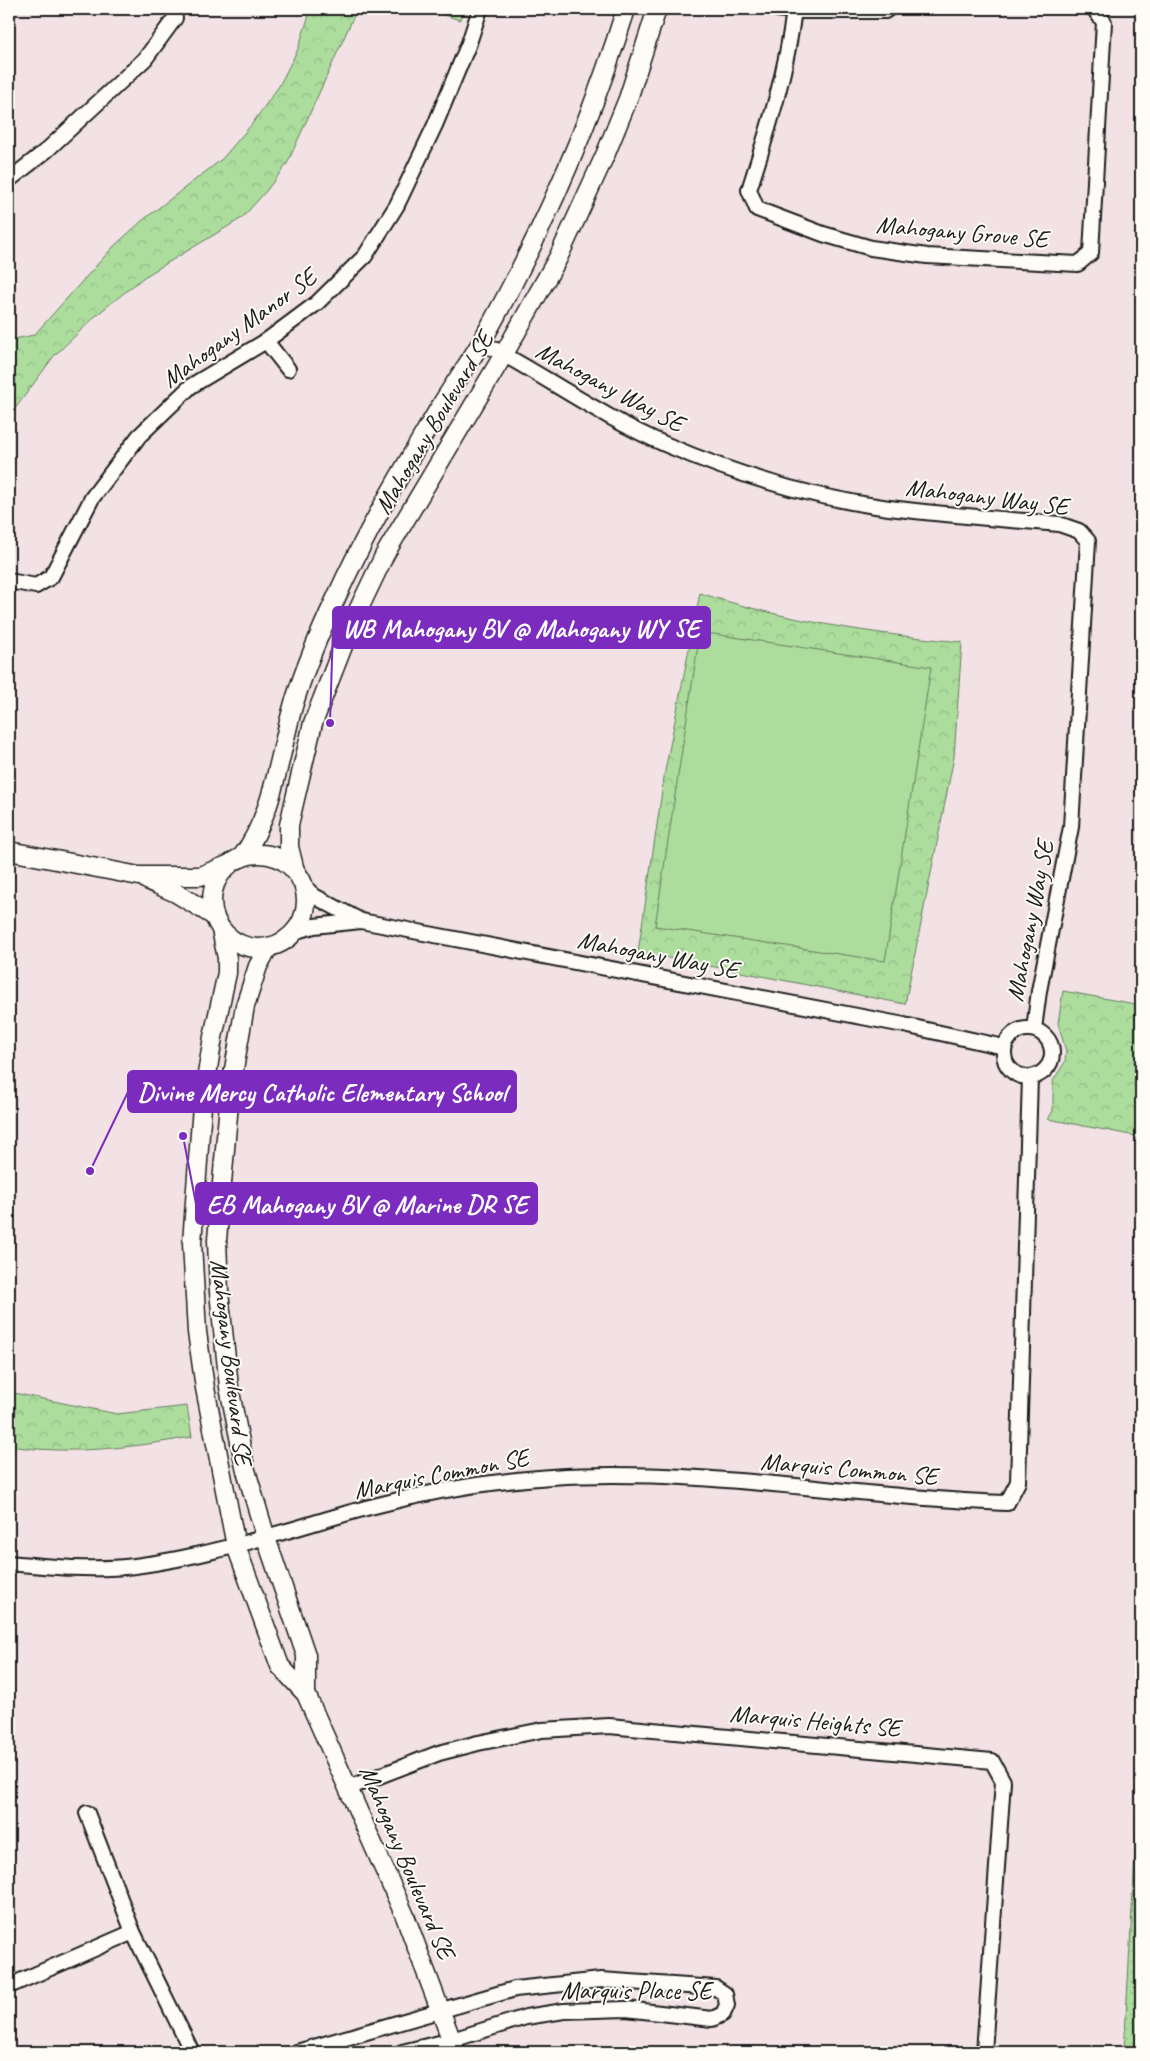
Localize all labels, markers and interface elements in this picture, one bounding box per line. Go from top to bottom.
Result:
street label: Mahogany Grove SE [875,209,1052,256]
street label: Mahogany Manor SE [155,259,325,395]
street label: Mahogany Boulevard SE [367,324,502,520]
street label: Mahogany Way SE [530,335,692,441]
street label: Mahogany Way SE [904,471,1073,523]
callout: WB Mahogany BV @ Mahogany WY SE [333,607,710,648]
text: WB Mahogany BV @ Mahogany WY SE [343,612,704,645]
street label: Mahogany Way SE [999,835,1062,1004]
street label: Mahogany Way SE [575,924,744,987]
callout: Divine Mercy Catholic Elementary School [128,1071,516,1112]
text: Divine Mercy Catholic Elementary School [138,1076,512,1109]
callout: EB Mahogany BV @ Marine DR SE [196,1183,537,1224]
text: EB Mahogany BV @ Marine DR SE [207,1188,531,1221]
street label: Mahogany Boulevard SE [203,1257,260,1469]
street label: Marquis Common SE [351,1441,534,1507]
street label: Marquis Common SE [759,1445,941,1493]
street label: Marquis Heights SE [728,1698,904,1745]
street label: Mahogany Boulevard SE [352,1761,463,1966]
street label: Marquis Place SE [560,1975,714,2007]

